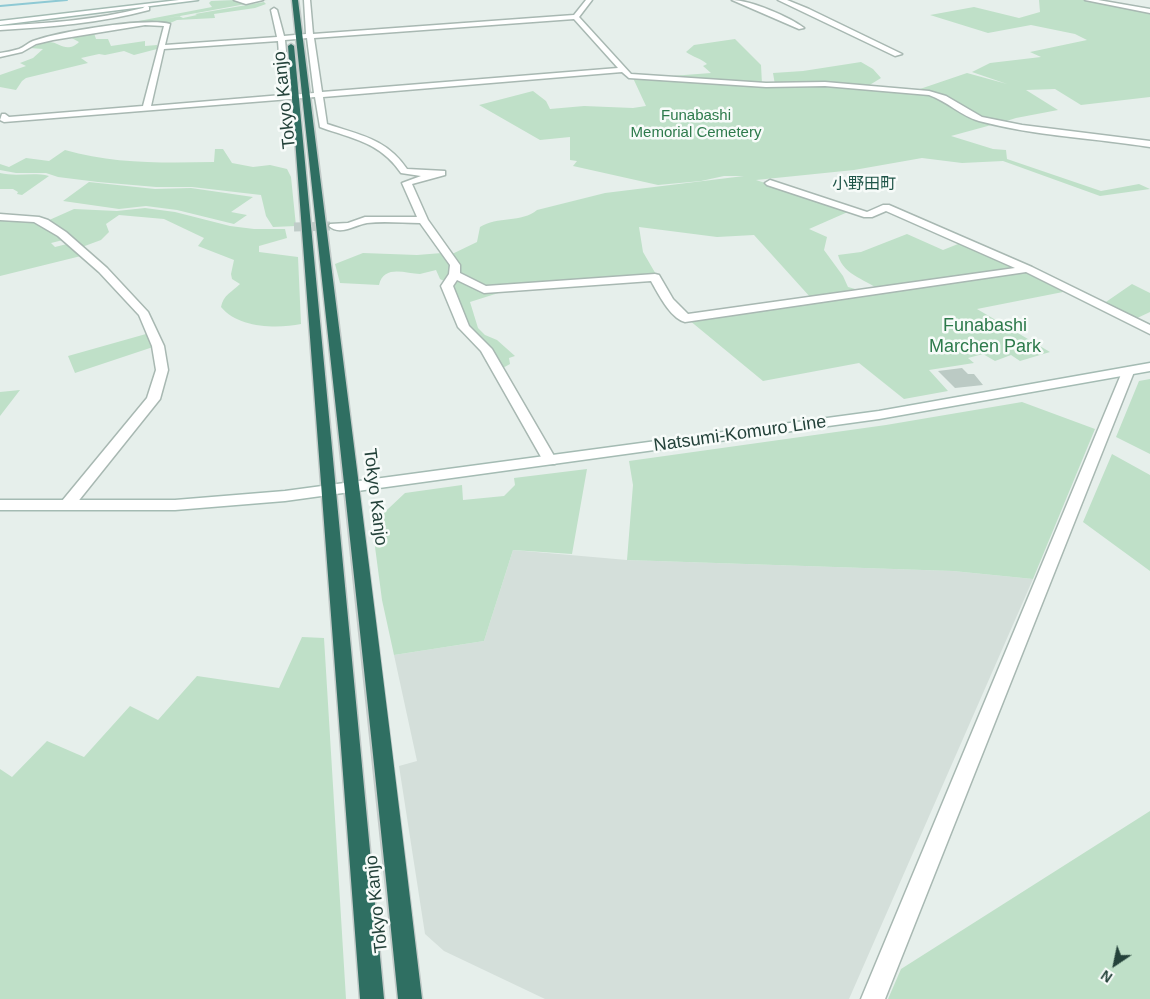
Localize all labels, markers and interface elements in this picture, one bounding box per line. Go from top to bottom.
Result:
street label: Tokyo Kanjo [269,50,301,150]
park label: Funabashi Memorial Cemetery [631,107,761,142]
district label: 小野田町 [832,175,896,195]
park label: Funabashi Marchen Park [929,315,1041,358]
street label: Natsumi-Komuro Line [652,411,828,457]
street label: Tokyo Kanjo [358,447,392,547]
street label: Tokyo Kanjo [361,854,393,954]
north arrow [1090,939,1140,989]
text: N [1098,967,1115,986]

